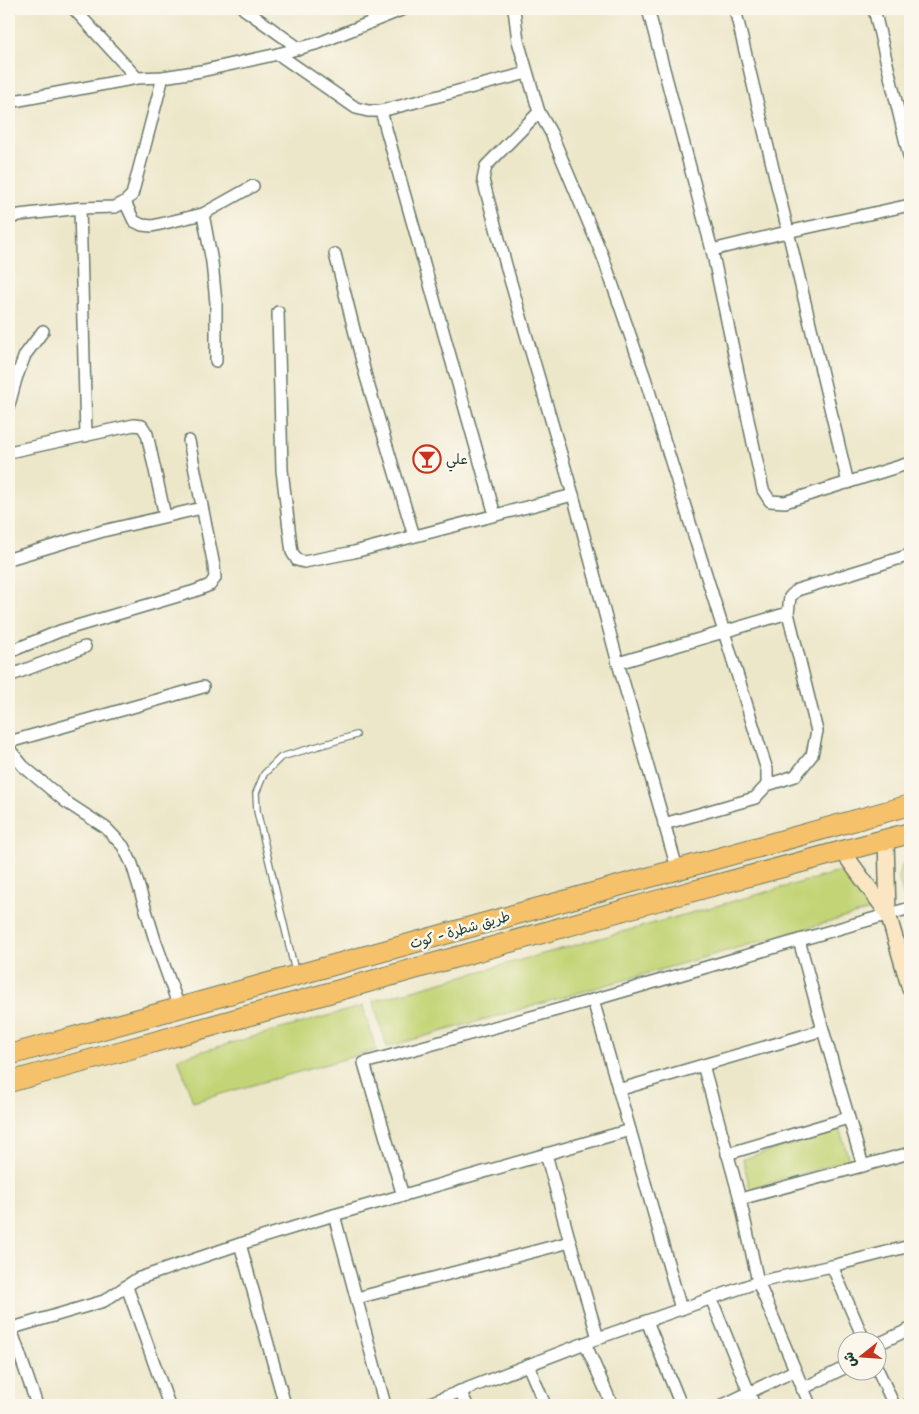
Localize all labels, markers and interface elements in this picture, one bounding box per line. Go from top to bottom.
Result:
bar icon: علي [412,444,442,474]
place label: علي [446,447,468,472]
street label: طريق شطرة - كوت [407,904,513,956]
north arrow [836,1332,886,1382]
text: ش [836,1349,864,1371]

